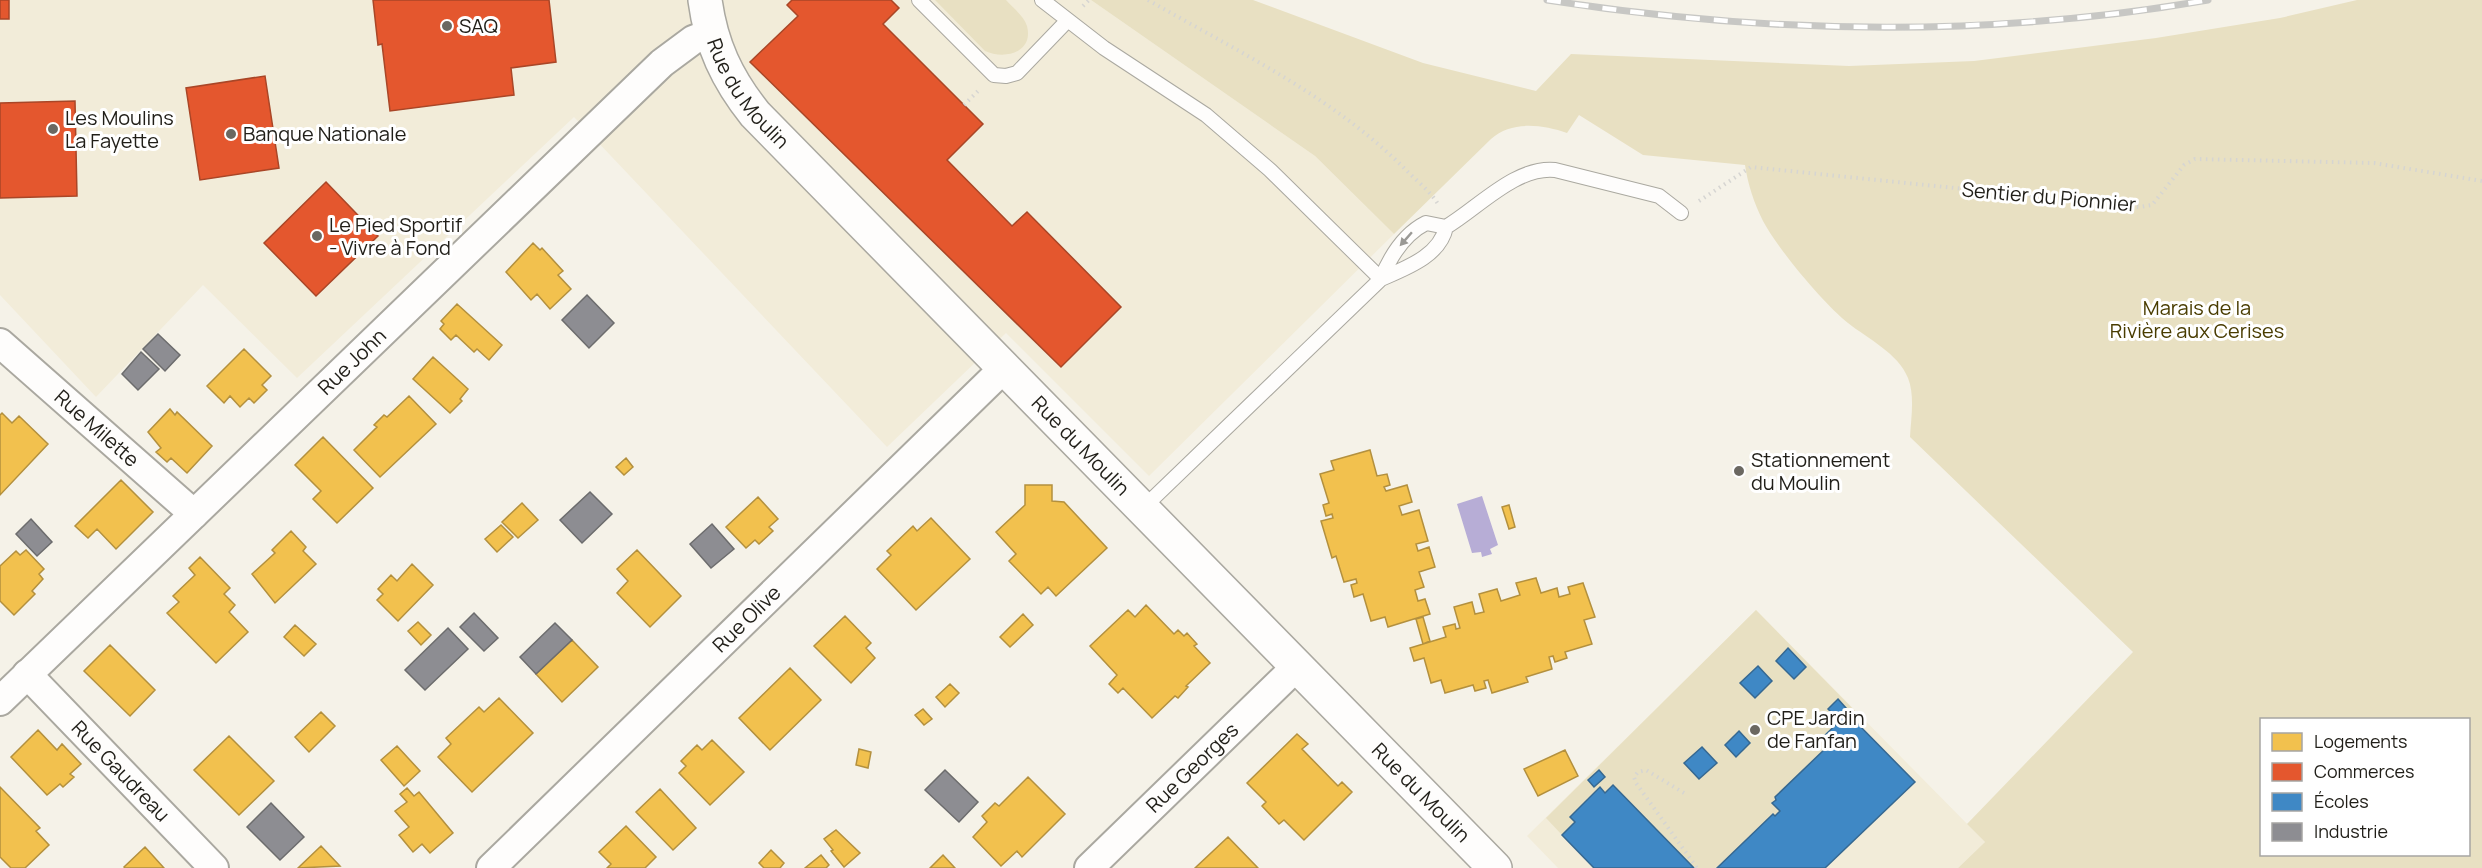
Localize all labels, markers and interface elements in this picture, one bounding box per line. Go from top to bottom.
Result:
place label: SAQ [459,12,498,39]
marker: SAQ [440,19,454,33]
street label: Rue du Moulin [701,35,796,154]
place label: Les Moulins La Fayette [65,104,174,154]
place label: Banque Nationale [243,120,406,147]
marker: Les Moulins La Fayette [46,122,60,136]
marker: Banque Nationale [224,127,238,141]
street label: Sentier du Pionnier [1961,175,2137,218]
place label: Le Pied Sportif - Vivre à Fond [329,211,462,261]
marker: Le Pied Sportif - Vivre à Fond [310,229,324,243]
one-way arrow [1400,231,1413,246]
park label: Marais de la Rivière aux Cerises [2110,294,2284,344]
street label: Rue John [312,322,392,401]
street label: Rue Milette [49,383,145,473]
street label: Rue du Moulin [1026,390,1136,501]
place label: Stationnement du Moulin [1751,446,1890,496]
marker: Stationnement du Moulin [1732,464,1746,478]
street label: Rue Olive [706,579,786,658]
place label: CPE Jardin de Fanfan [1767,704,1865,754]
street label: Rue Gaudreau [66,714,176,827]
street label: Rue Georges [1140,716,1244,818]
legend [2260,718,2470,856]
marker: CPE Jardin de Fanfan [1748,723,1762,737]
text: Logements [2314,729,2408,753]
street label: Rue du Moulin [1366,737,1476,848]
text: Commerces [2314,759,2415,783]
text: Écoles [2314,789,2369,813]
text: Industrie [2314,819,2388,843]

